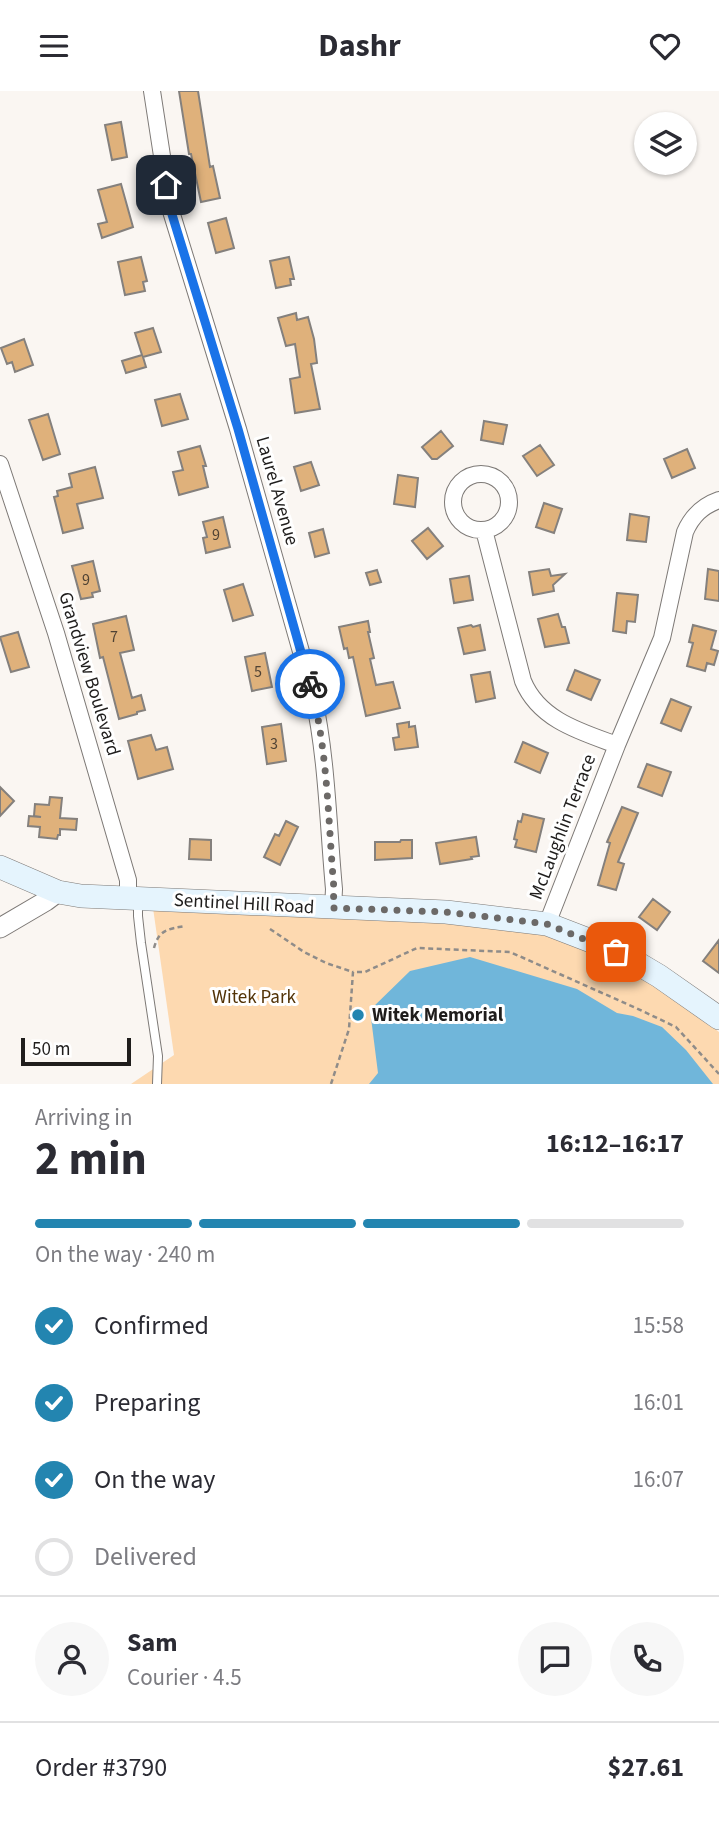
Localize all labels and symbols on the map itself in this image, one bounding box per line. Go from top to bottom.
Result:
pin [136,155,196,215]
street label: Laurel Avenue [249,433,305,549]
house number: 9 [212,524,220,546]
house number: 9 [82,569,90,591]
street label: Grandview Boulevard [51,589,127,759]
house number: 7 [110,626,118,648]
courier [275,649,345,719]
house number: 5 [254,661,262,683]
house number: 3 [270,733,278,755]
street label: McLaughlin Terrace [523,750,603,904]
street label: Sentinel Hill Road [173,887,315,921]
pin [586,922,646,982]
park label: Witek Park [212,984,297,1011]
place label: Witek Memorial [372,1002,504,1029]
marker: Witek Memorial [350,1007,366,1023]
scale bar [21,1035,131,1067]

